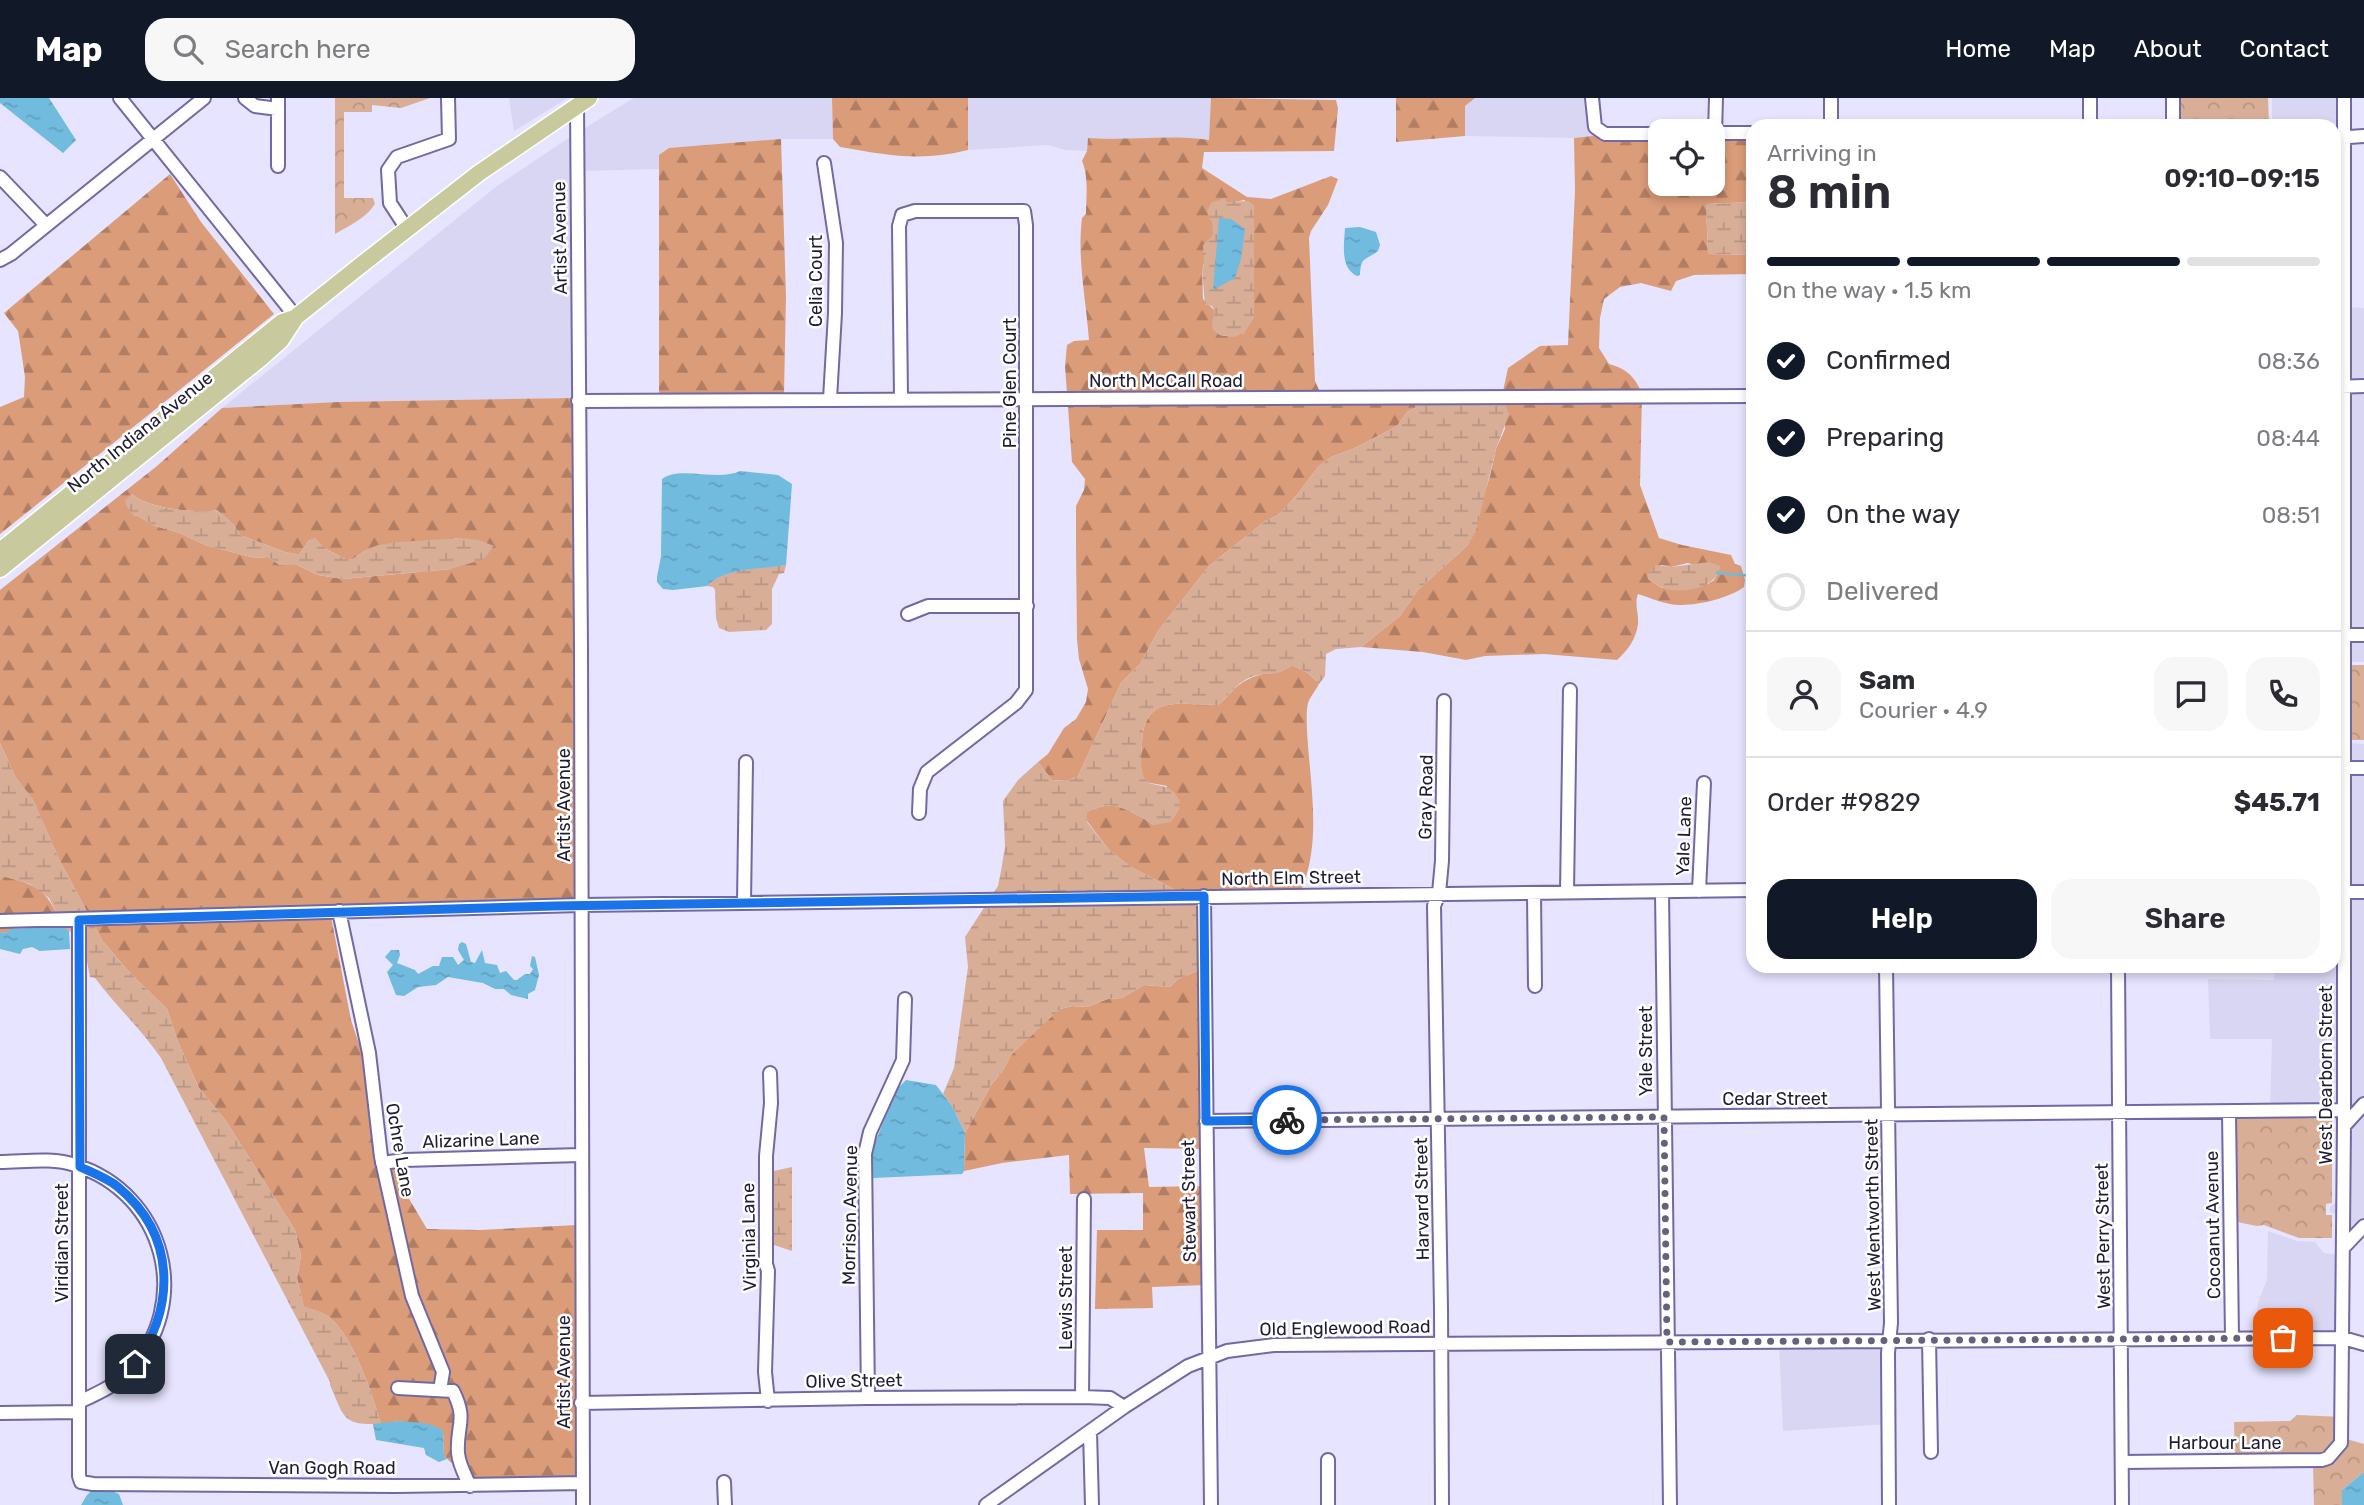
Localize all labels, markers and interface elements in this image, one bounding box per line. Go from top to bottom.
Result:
search box [145,18,635,81]
text: Map [35,30,103,69]
icon: search [169,30,207,68]
text: Search here [225,34,370,65]
text: Home [1945,35,2011,63]
text: Map [2049,35,2096,63]
text: About [2134,35,2202,63]
text: Contact [2240,35,2329,63]
map controls [1648,119,1725,196]
button: locate [1648,119,1725,196]
text: Arriving in [1767,139,1877,167]
text: 09:10–09:15 [2164,163,2320,194]
text: 8 min [1767,165,1891,220]
street label: Artist Avenue [548,181,572,295]
street label: Celia Court [805,235,827,327]
text: On the way · 1.5 km [1767,276,1971,304]
street label: Pine Glen Court [999,318,1021,448]
icon: check [1767,342,1805,380]
text: Confirmed [1826,345,1951,376]
text: 08:36 [2257,347,2320,375]
street label: North Indiana Avenue [63,367,217,497]
street label: North McCall Road [1089,370,1243,392]
icon: check [1767,419,1805,457]
text: Preparing [1826,422,1944,453]
text: 08:44 [2256,424,2320,452]
icon: check [1767,496,1805,534]
text: On the way [1826,499,1960,530]
text: 08:51 [2262,501,2320,529]
text: Delivered [1826,576,1939,607]
button: person [1767,657,1841,731]
button: chat [2154,657,2228,731]
button: phone [2246,657,2320,731]
text: Sam [1859,665,1915,696]
text: Courier · 4.9 [1859,696,1988,724]
street label: Artist Avenue [553,748,575,862]
street label: Gray Road [1414,754,1438,840]
text: Order #9829 [1767,787,1921,818]
text: $45.71 [2234,787,2320,818]
street label: Yale Lane [1672,796,1696,876]
street label: North Elm Street [1221,866,1361,890]
button: Help [1767,879,2037,959]
button: Share [2051,879,2320,959]
street label: West Dearborn Street [2315,985,2337,1165]
street label: Yale Street [1635,1006,1657,1096]
courier [1252,1085,1322,1155]
street label: Cedar Street [1722,1088,1828,1110]
street label: Ochre Lane [381,1101,419,1199]
icon: bike [1268,1101,1306,1139]
street label: West Wentworth Street [1860,1119,1886,1311]
street label: Alizarine Lane [422,1127,540,1153]
street label: Harvard Street [1410,1137,1434,1261]
street label: Stewart Street [1177,1140,1201,1262]
street label: Morrison Avenue [838,1145,862,1285]
street label: Cocoanut Avenue [2201,1151,2225,1299]
street label: West Perry Street [2091,1163,2115,1309]
street label: Viridian Street [51,1183,73,1303]
street label: Virginia Lane [737,1183,761,1291]
street label: Lewis Street [1055,1246,1077,1350]
pin [2253,1308,2313,1368]
street label: Artist Avenue [553,1315,575,1429]
street label: Old Englewood Road [1259,1316,1431,1340]
icon: bag [2264,1319,2302,1357]
pin [105,1334,165,1394]
icon: home [116,1345,154,1383]
street label: Olive Street [805,1369,903,1393]
street label: Harbour Lane [2168,1432,2282,1454]
street label: Van Gogh Road [268,1457,396,1479]

